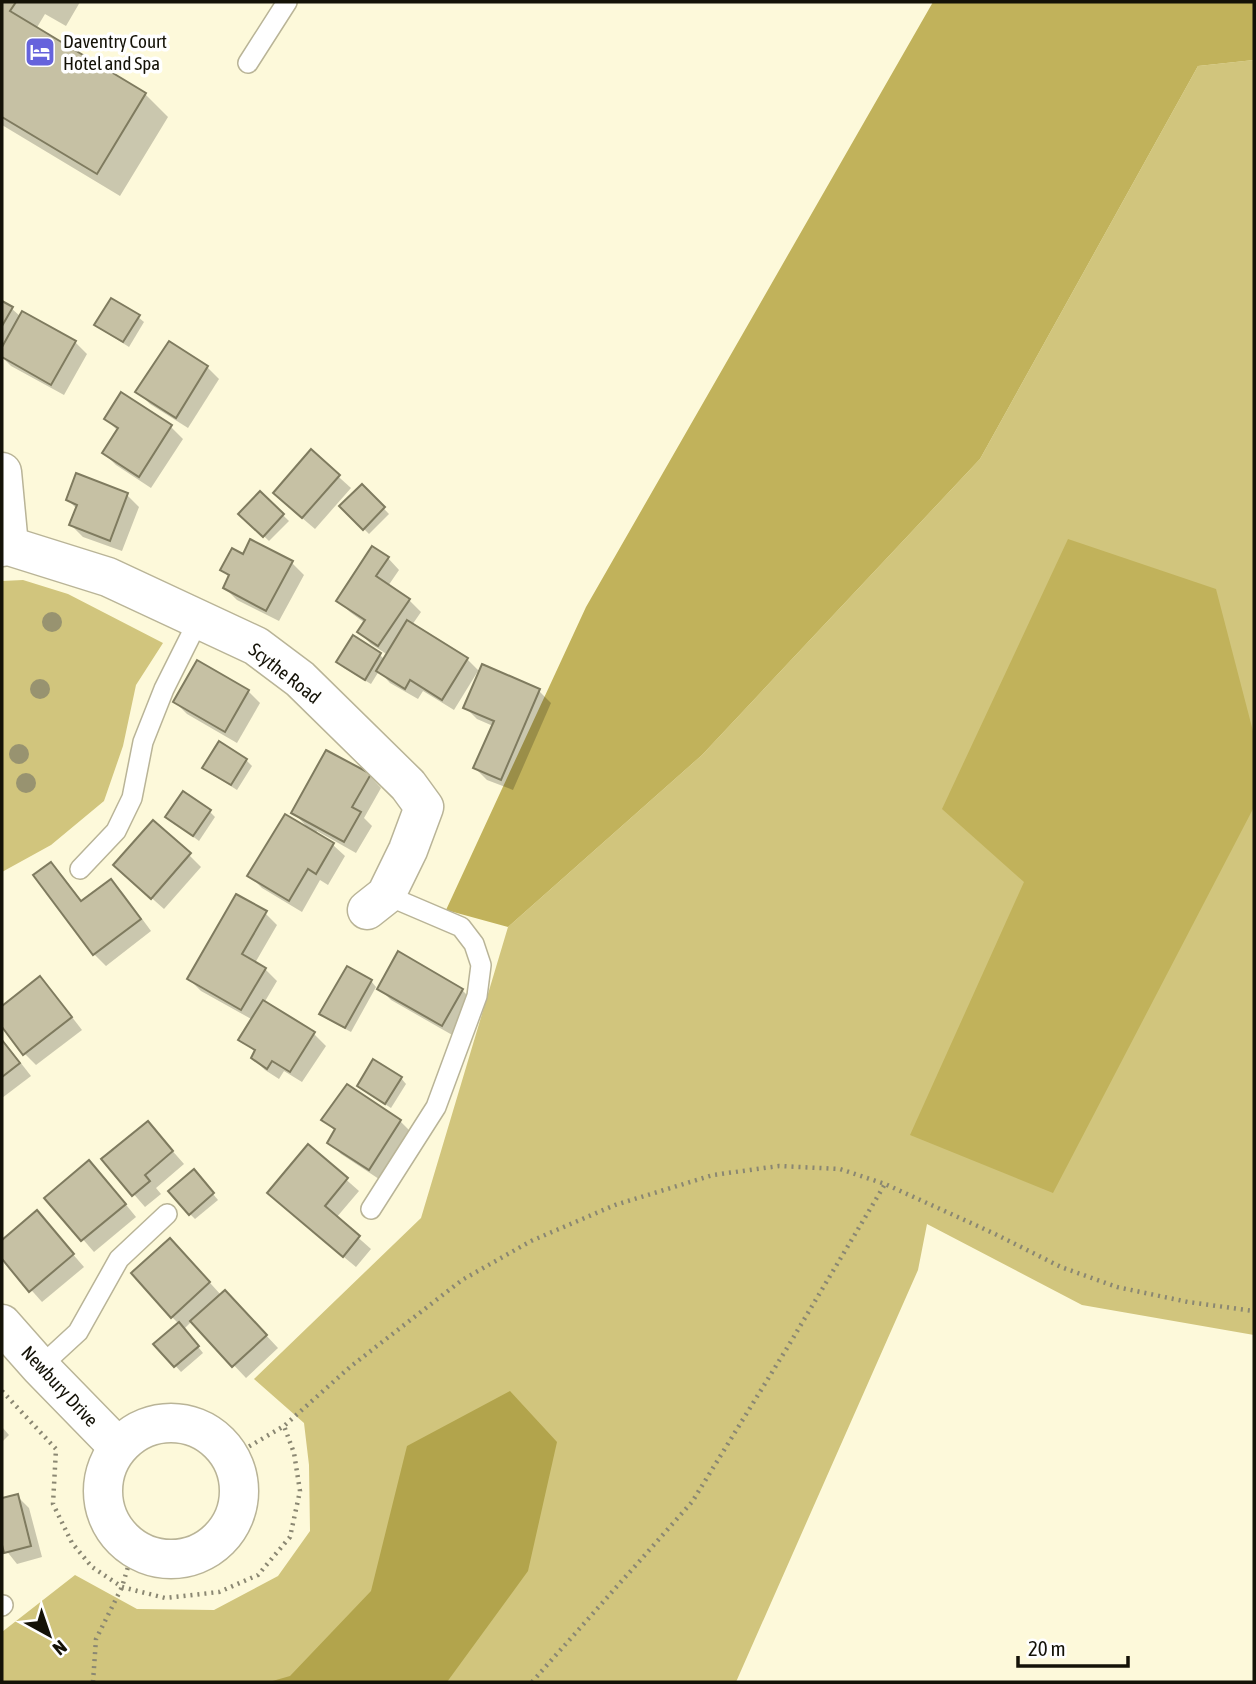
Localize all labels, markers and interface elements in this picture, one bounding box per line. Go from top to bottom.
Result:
place label: Daventry Court Hotel and Spa [63,30,167,74]
hotel icon: Daventry Court Hotel and Spa [23,35,57,69]
street label: Scythe Road [245,638,325,708]
street label: Newbury Drive [17,1341,103,1431]
north arrow [14,1600,84,1670]
scale bar [1018,1624,1128,1668]
text: N [49,1636,71,1660]
text: 20 m [1028,1636,1066,1660]

